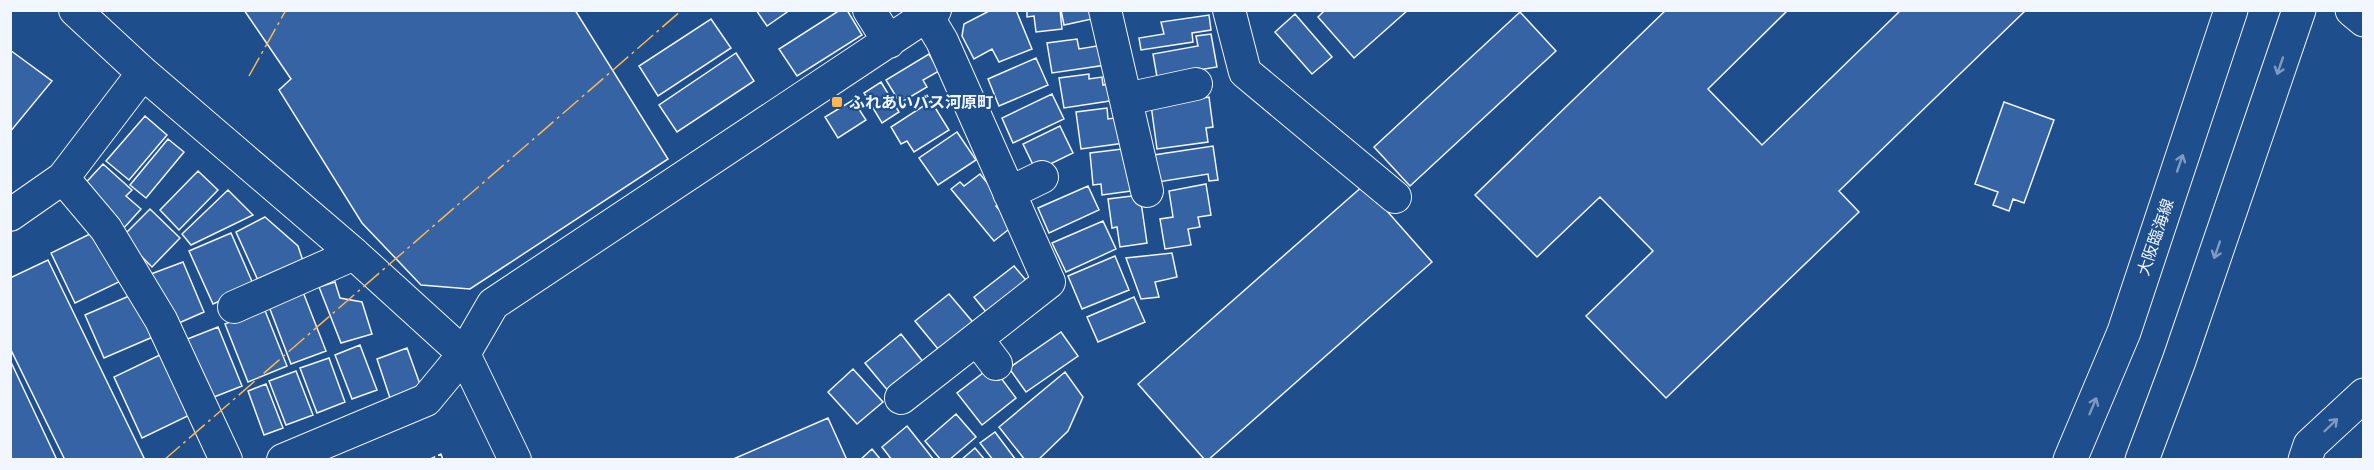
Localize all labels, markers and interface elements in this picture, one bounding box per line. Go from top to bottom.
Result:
one-way arrow [2274,56,2285,75]
place label: ふれあいバス河原町 [849,94,993,111]
marker: ふれあいバス河原町 [830,95,844,109]
one-way arrow [2176,154,2187,173]
street label: 大阪臨海線 [2134,197,2177,278]
one-way arrow [2210,240,2221,259]
one-way arrow [2088,397,2099,415]
one-way arrow [2324,418,2339,433]

